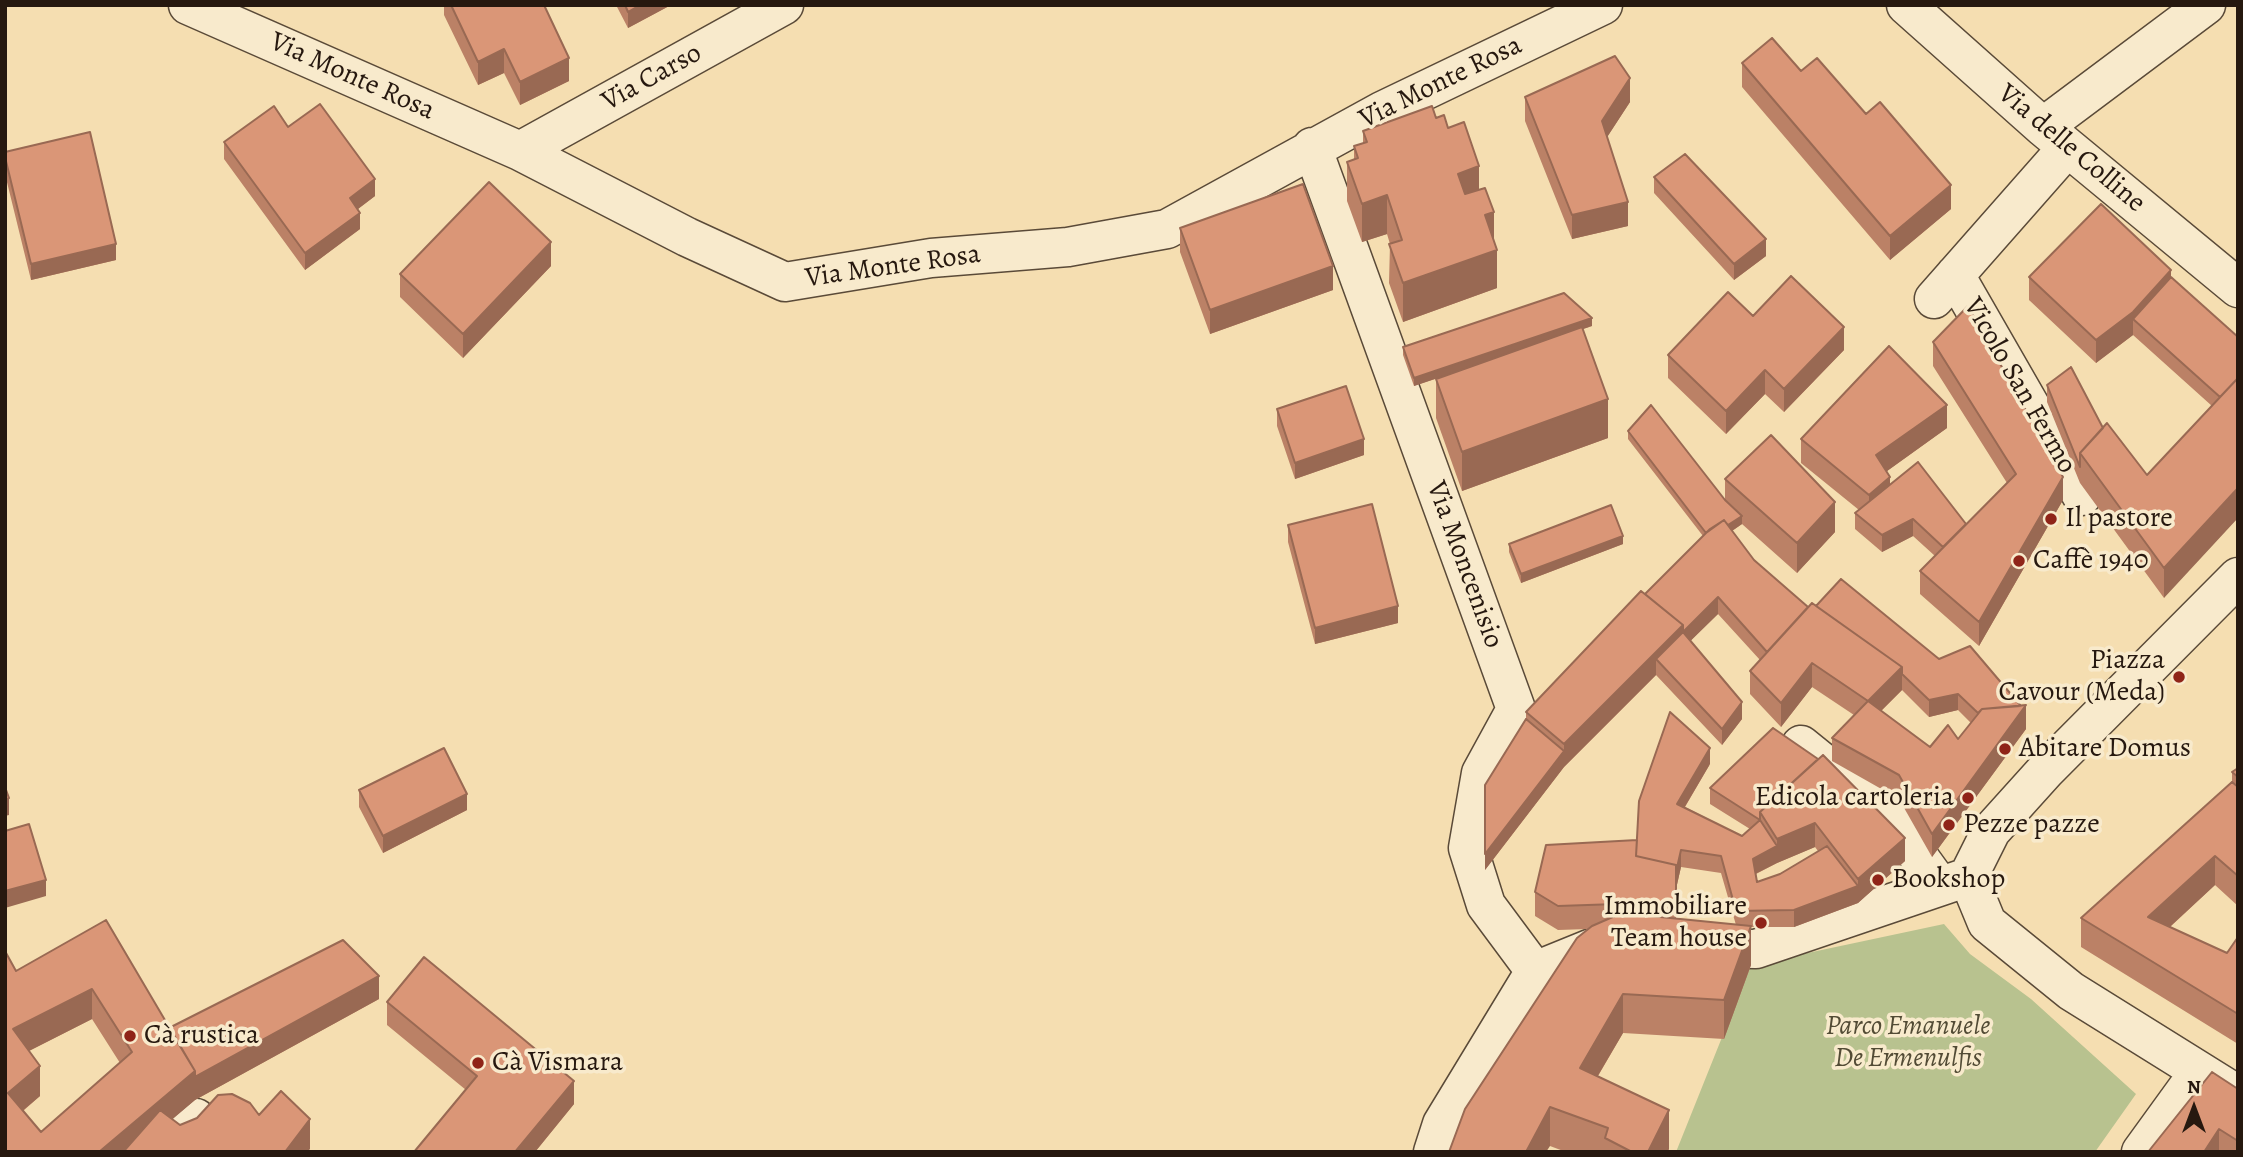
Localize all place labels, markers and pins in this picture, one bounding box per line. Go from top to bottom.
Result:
place label: Il pastore [2065,502,2173,536]
marker: Il pastore [2043,511,2059,527]
place label: Caffè 1940 [2033,544,2149,578]
marker: Caffè 1940 [2011,553,2027,569]
place label: Piazza Cavour (Meda) [1998,644,2165,710]
marker: Piazza Cavour (Meda) [2171,669,2187,685]
place label: Abitare Domus [2019,732,2191,766]
marker: Abitare Domus [1997,741,2013,757]
place label: Edicola cartoleria [1755,781,1954,815]
marker: Edicola cartoleria [1960,790,1976,806]
place label: Pezze pazze [1963,808,2100,842]
marker: Pezze pazze [1941,817,1957,833]
place label: Bookshop [1892,863,2005,897]
marker: Bookshop [1870,872,1886,888]
place label: Immobiliare Team house [1604,890,1747,956]
marker: Immobiliare Team house [1753,915,1769,931]
place label: Cà rustica [144,1019,259,1053]
marker: Cà rustica [122,1028,138,1044]
place label: Cà Vismara [492,1046,623,1080]
marker: Cà Vismara [470,1055,486,1071]

